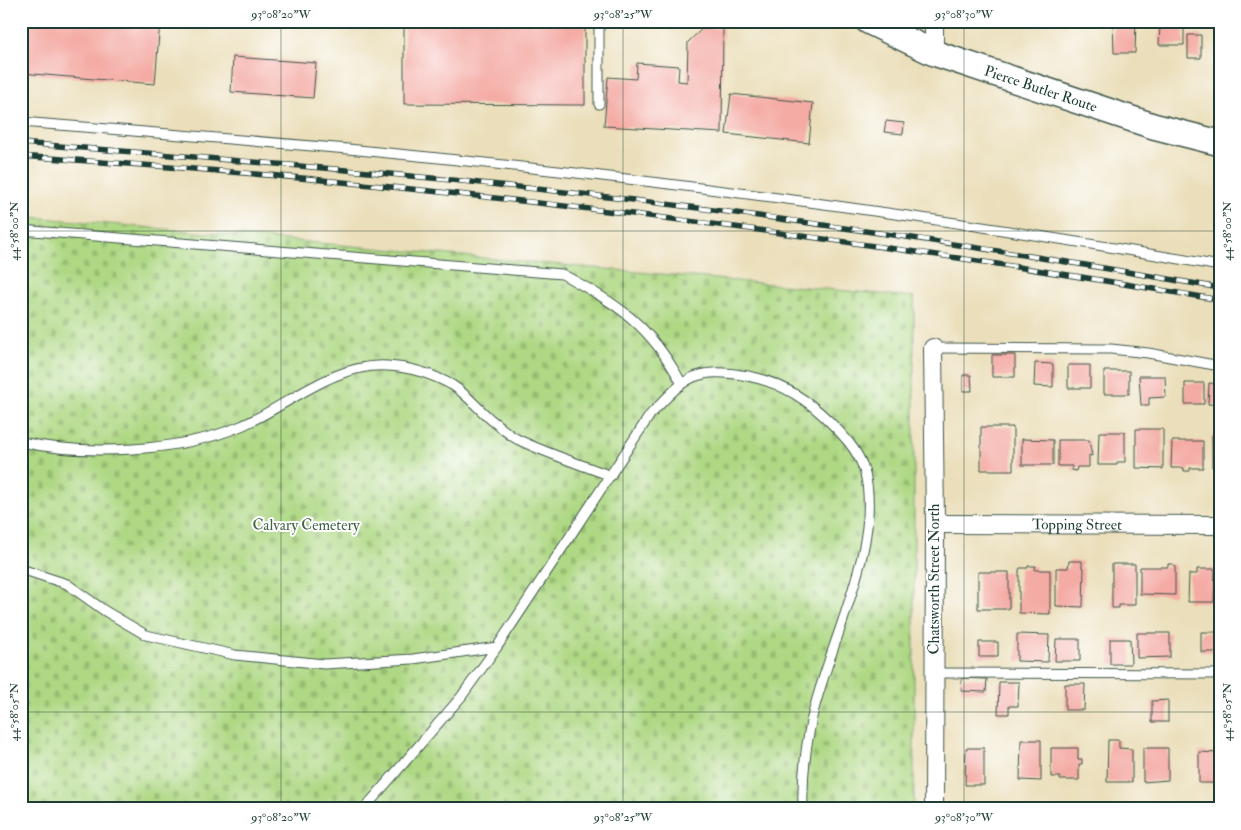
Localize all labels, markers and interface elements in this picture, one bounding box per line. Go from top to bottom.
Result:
text: 93°08'20"W [250,7,312,22]
text: 93°08'25"W [593,7,653,22]
text: 93°08'30"W [934,7,994,22]
street label: Pierce Butler Route [982,61,1100,117]
text: 44°58'00"N [7,201,22,261]
text: 44°58'00"N [1220,201,1235,261]
street label: Chatsworth Street North [925,503,944,654]
street label: Topping Street [1032,515,1122,535]
park label: Calvary Cemetery [252,516,360,535]
text: 44°58'05"N [7,682,22,741]
text: 44°58'05"N [1220,682,1235,741]
text: 93°08'20"W [250,810,312,825]
text: 93°08'25"W [593,810,653,825]
text: 93°08'30"W [934,810,994,825]

